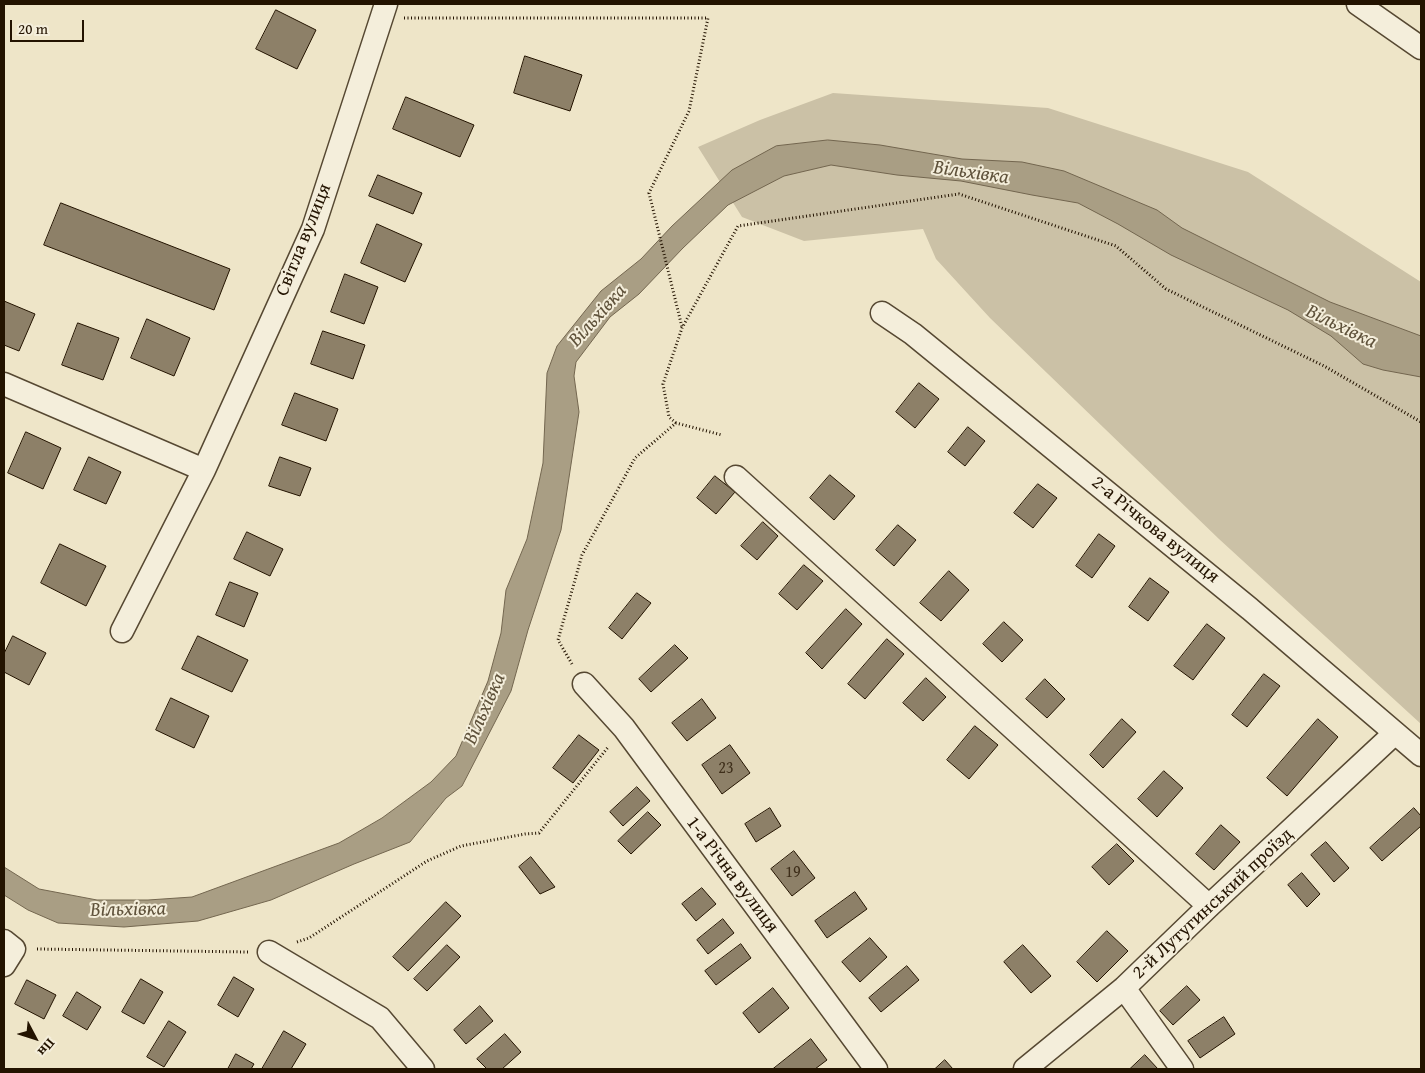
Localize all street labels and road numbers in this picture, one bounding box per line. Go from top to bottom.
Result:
street label: Світла вулиця [271,181,337,299]
street label: 2-а Річкова вулиця [1086,471,1224,589]
street label: 1-а Річна вулиця [681,812,783,938]
street label: 2-й Лутугинський проїзд [1128,824,1298,984]

